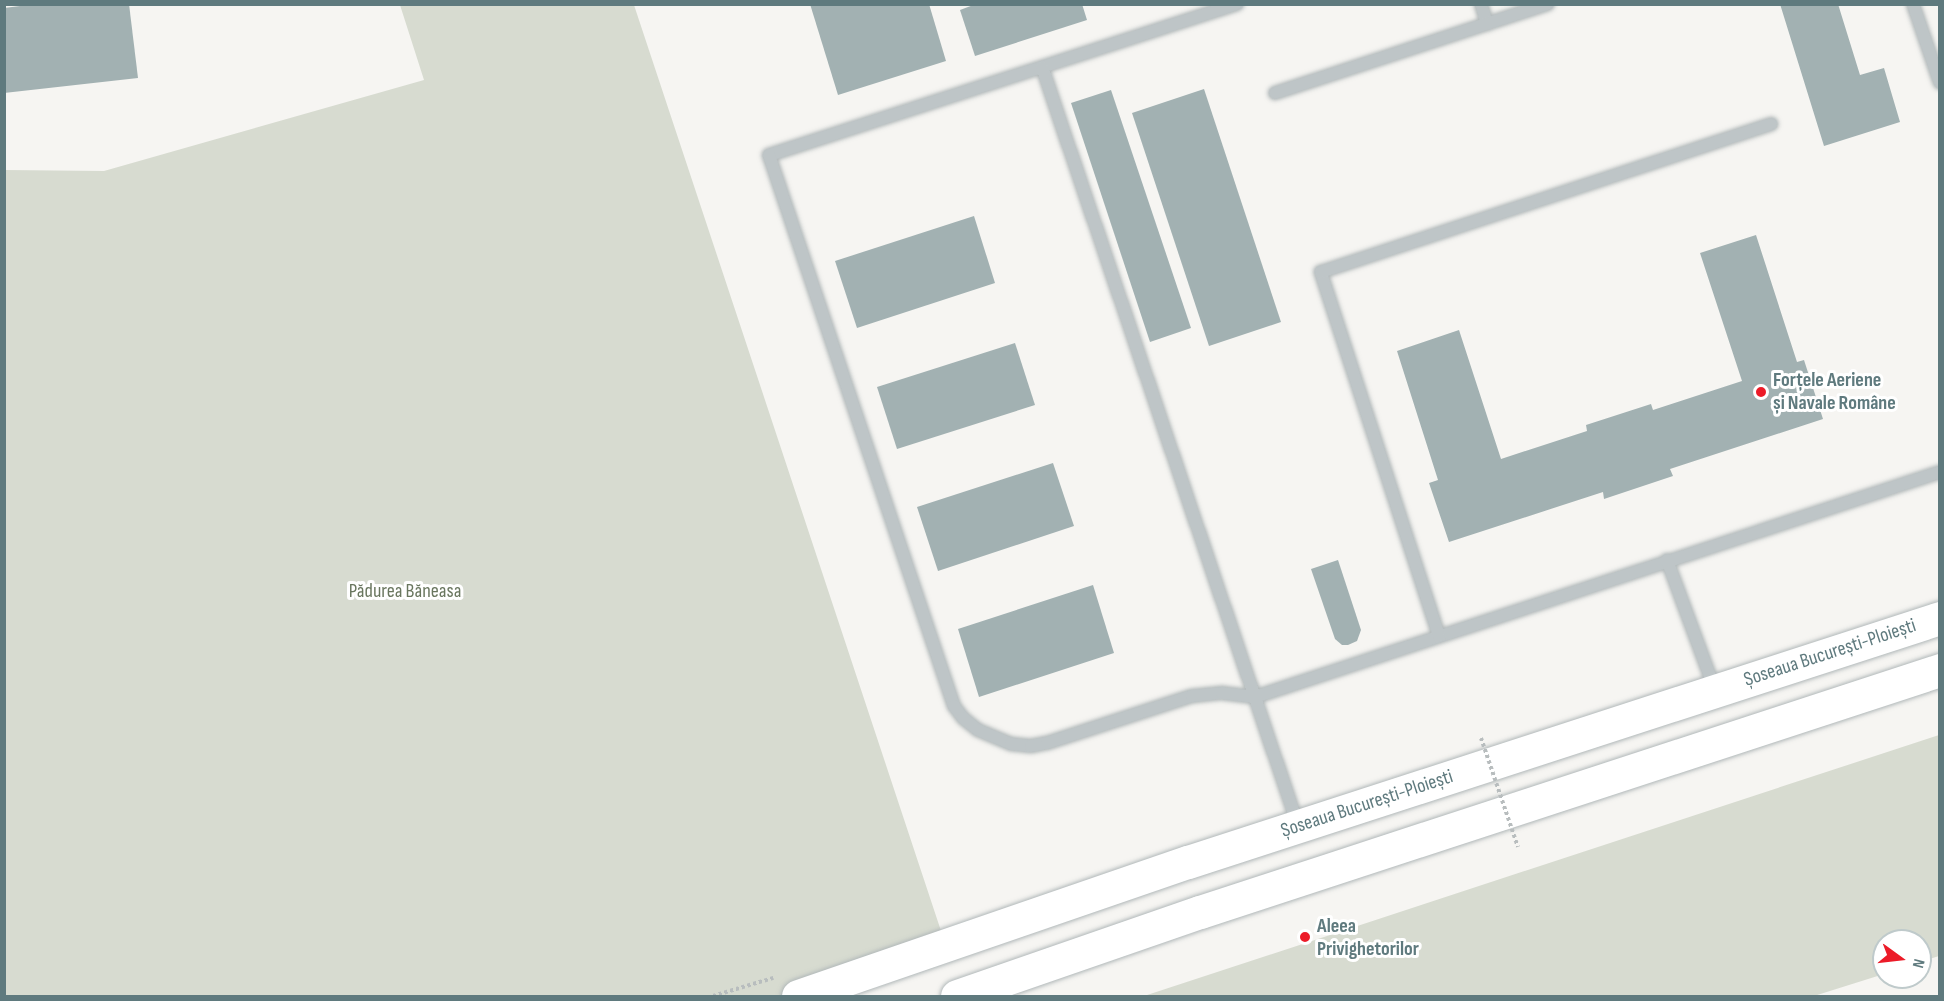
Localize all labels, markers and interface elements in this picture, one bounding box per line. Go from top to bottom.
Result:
place label: Forțele Aeriene și Navale Române [1773,368,1896,415]
marker: Forțele Aeriene și Navale Române [1754,385,1768,399]
park label: Pădurea Băneasa [349,579,461,603]
street label: Șoseaua București-Ploiești [1741,614,1919,692]
street label: Șoseaua București-Ploiești [1278,765,1456,843]
place label: Aleea Privighetorilor [1317,914,1419,961]
north arrow [1872,929,1932,989]
marker: Aleea Privighetorilor [1298,930,1312,944]
text: N [1908,957,1928,970]

